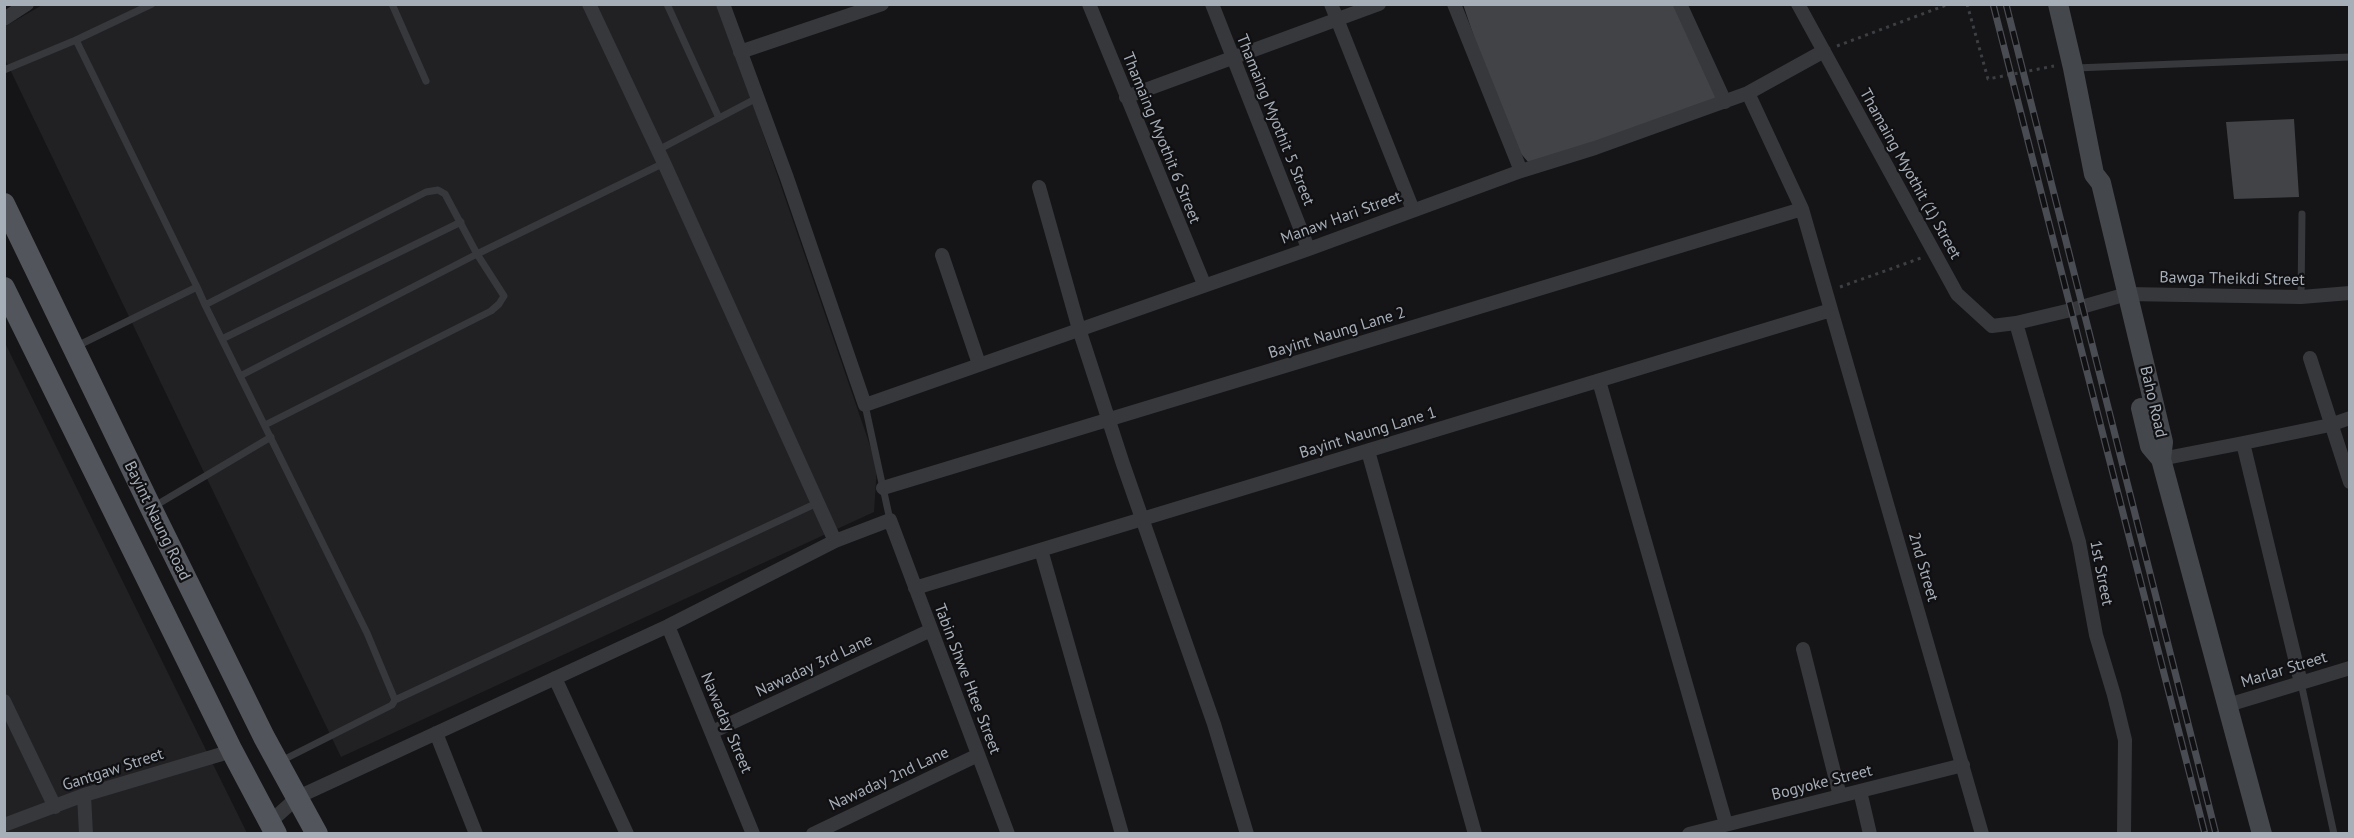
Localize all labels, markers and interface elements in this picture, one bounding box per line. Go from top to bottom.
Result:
street label: Thamaing Myothit 5 Street [1232,32,1318,208]
street label: Thamaing Myothit 6 Street [1118,50,1204,226]
street label: Thamaing Myothit (1) Street [1855,85,1965,263]
street label: Manaw Hari Street [1278,187,1404,249]
street label: Bawga Theikdi Street [2159,268,2305,290]
street label: Bayint Naung Lane 2 [1266,303,1408,363]
street label: Baho Road [2135,364,2171,440]
street label: Bayint Naung Lane 1 [1297,403,1439,463]
street label: Bayint Naung Road [120,458,194,584]
street label: 2nd Street [1904,530,1942,604]
street label: 1st Street [2085,539,2117,607]
street label: Tabin Shwe Htee Street [929,601,1005,757]
street label: Nawaday 3rd Lane [753,631,875,701]
street label: Marlar Street [2239,648,2329,692]
street label: Nawaday Street [696,670,756,776]
street label: Nawaday 2nd Lane [826,743,952,815]
street label: Gantgaw Street [60,745,166,795]
street label: Bogyoke Street [1770,761,1874,805]

